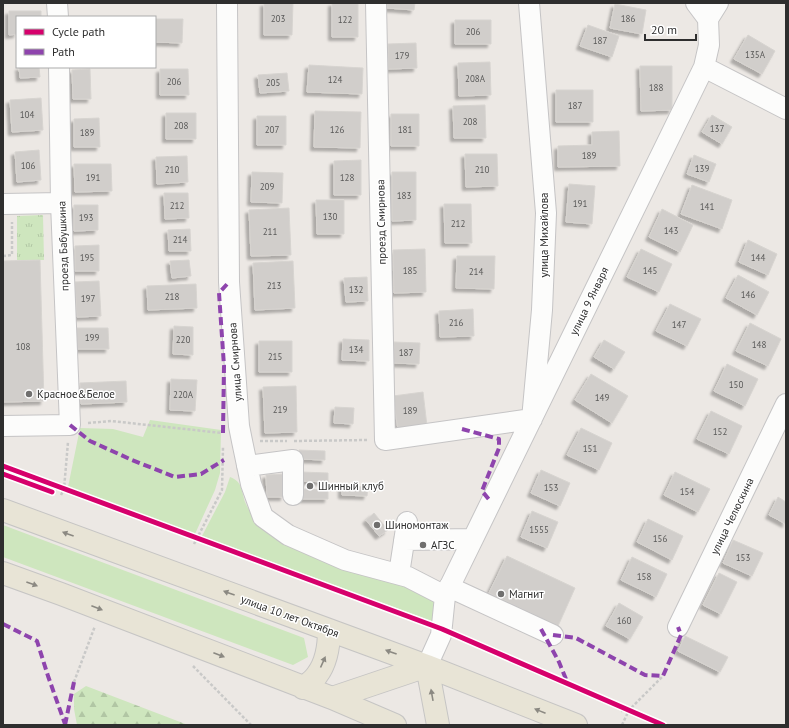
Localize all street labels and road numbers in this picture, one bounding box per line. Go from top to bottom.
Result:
street label: проезд Смирнова [373,179,389,265]
street label: улица Михайлова [537,192,551,278]
street label: проезд Бабушкина [54,201,72,291]
street label: улица 9 Января [566,265,612,337]
street label: улица Смирнова [225,322,245,402]
street label: улица Челюскина [707,475,757,557]
street label: улица 10 лет Октября [239,592,341,640]

